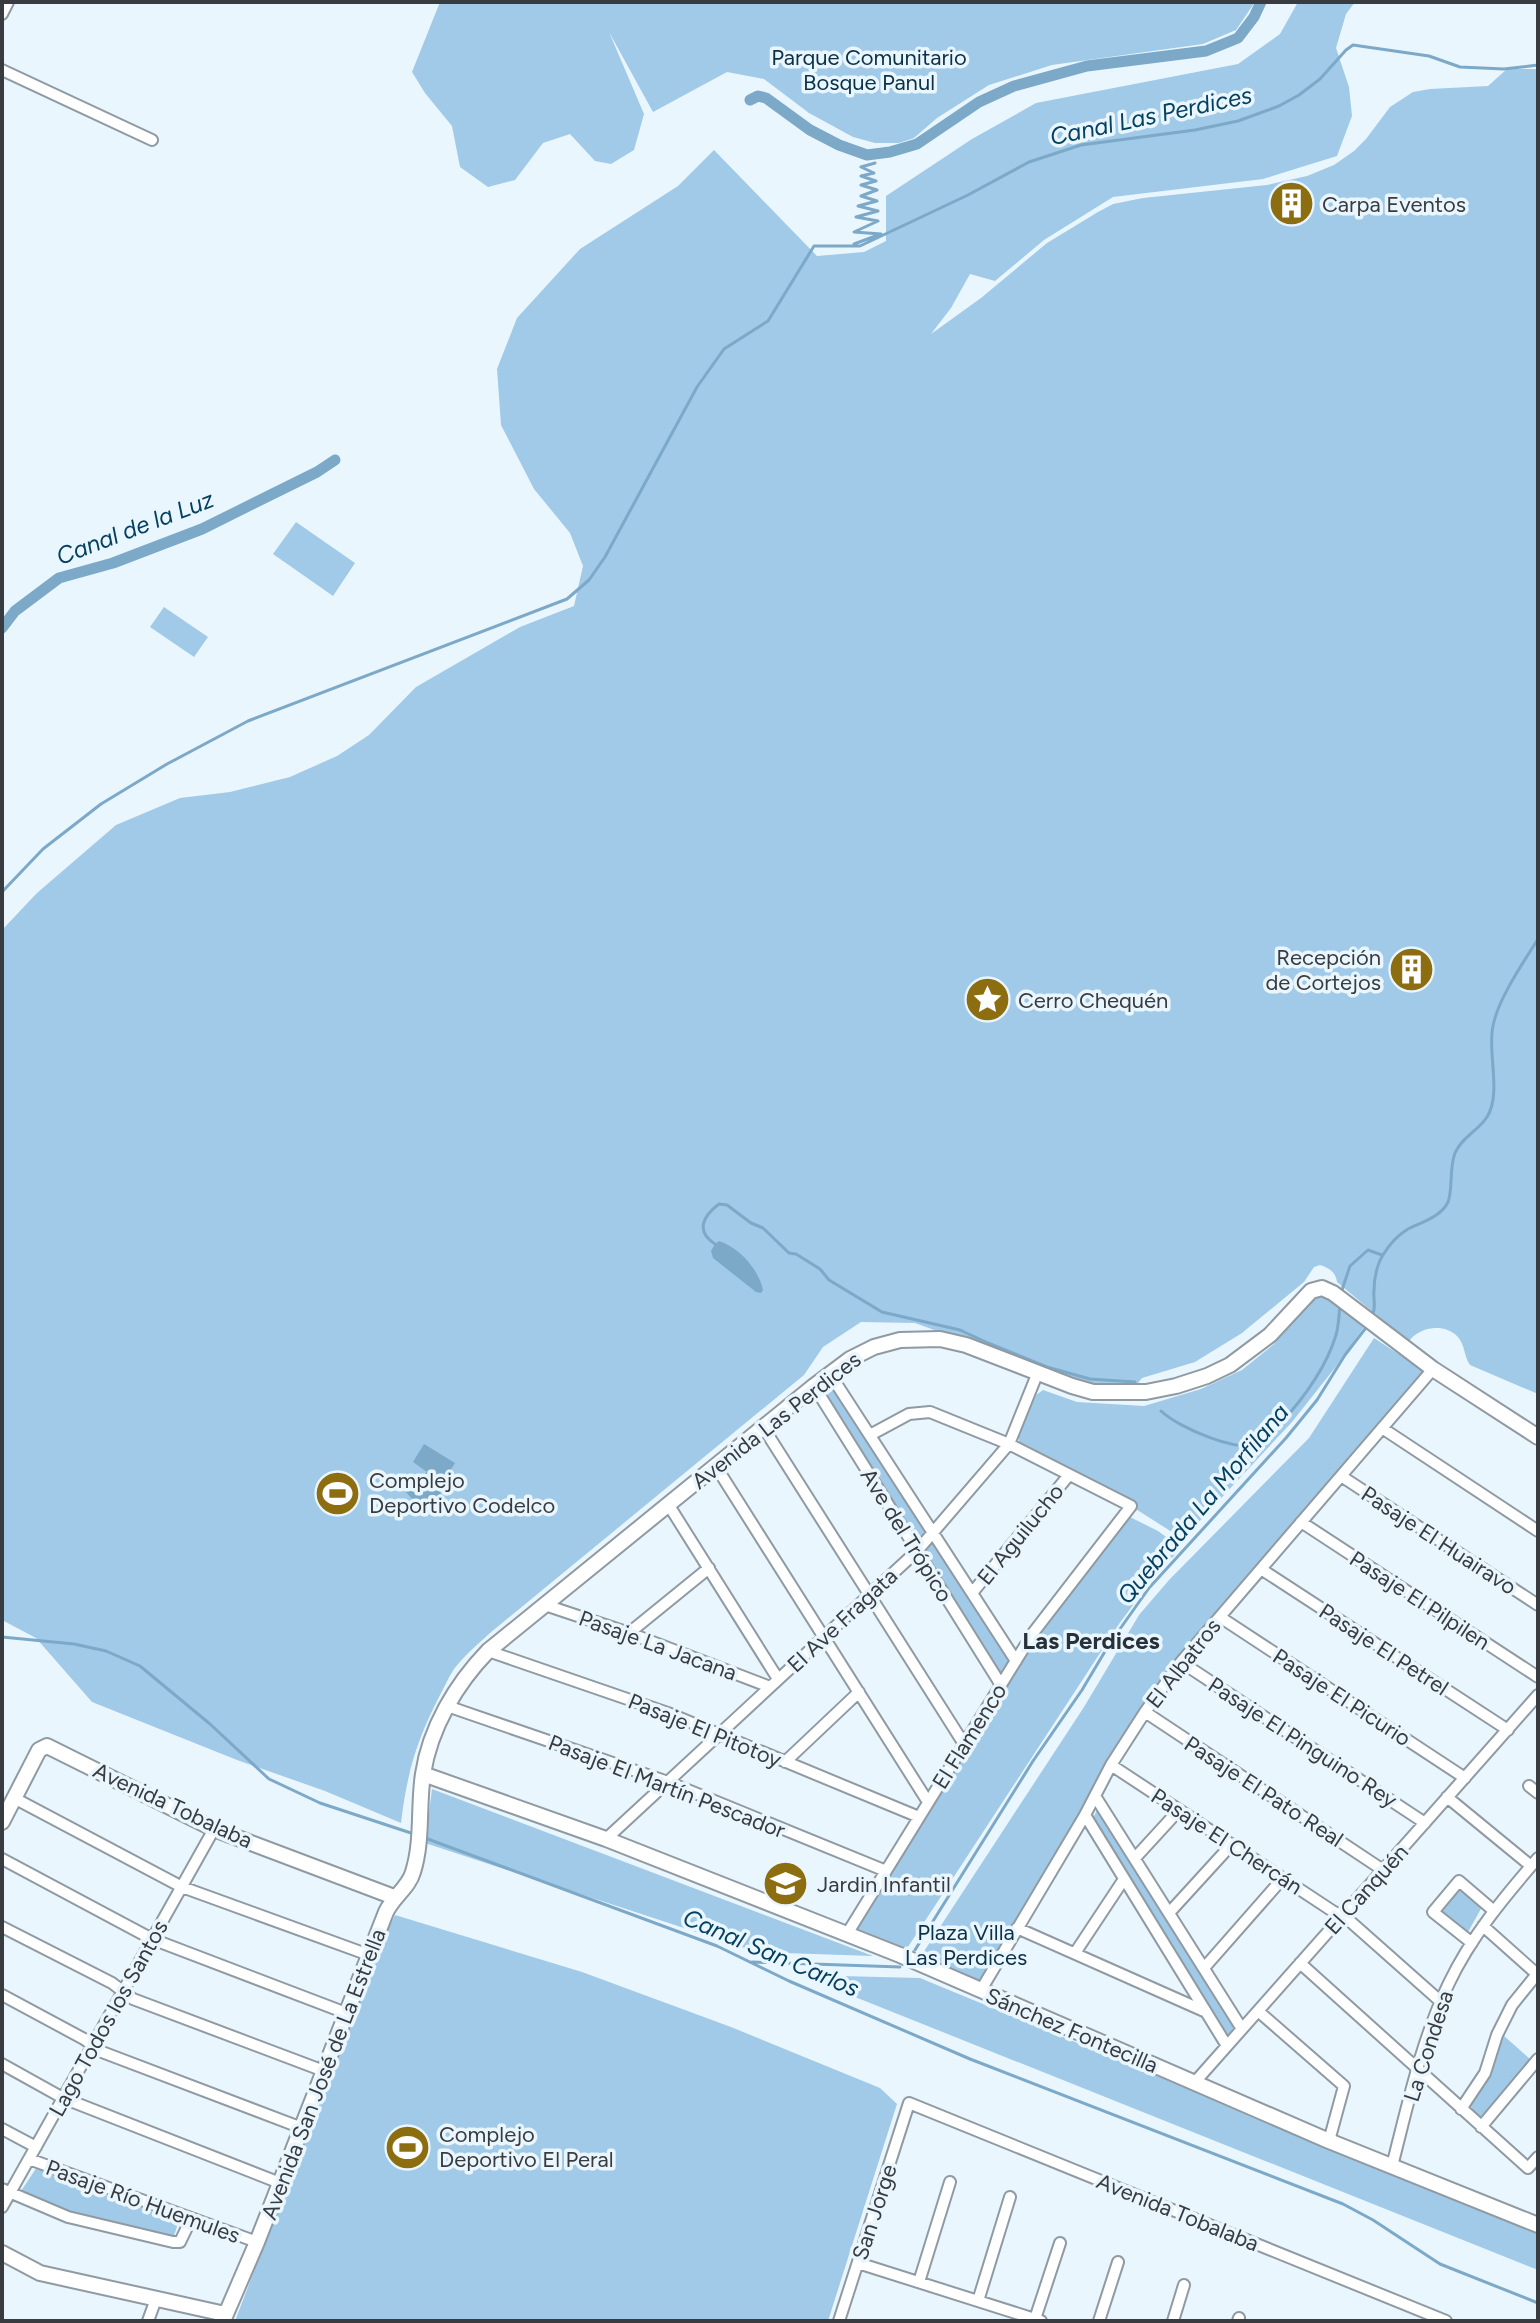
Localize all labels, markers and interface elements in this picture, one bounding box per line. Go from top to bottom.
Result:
park label: Parque Comunitario Bosque Panul [771,44,967,96]
water label: Canal Las Perdices [1047,80,1255,151]
building icon: Carpa Eventos [1267,180,1315,228]
place label: Carpa Eventos [1322,191,1466,218]
water label: Canal de la Luz [52,484,218,571]
place label: Recepción de Cortejos [1265,944,1381,996]
building icon: Recepción de Cortejos [1388,946,1436,994]
place icon: Cerro Chequén [963,976,1011,1024]
place label: Cerro Chequén [1018,987,1168,1014]
street label: Avenida Las Perdices [686,1346,866,1495]
water label: Quebrada La Morfilana [1111,1398,1295,1609]
street label: Ave del Trópico [855,1463,958,1607]
place label: Complejo Deportivo Codelco [369,1467,555,1519]
sports icon: Complejo Deportivo Codelco [314,1469,362,1517]
street label: El Aguilucho [971,1478,1069,1590]
street label: Pasaje El Huairavo [1356,1480,1521,1601]
street label: Pasaje El Pilpilen [1345,1545,1495,1656]
street label: El Ave Fragata [782,1563,903,1678]
street label: Pasaje El Petrel [1314,1598,1454,1701]
street label: Pasaje La Jacana [575,1604,740,1687]
street label: El Albatros [1140,1613,1227,1713]
district label: Las Perdices [1022,1626,1160,1655]
street label: Pasaje El Picurio [1268,1643,1416,1752]
street label: Pasaje El Pinguino Rey [1203,1671,1403,1814]
street label: El Flamenco [926,1679,1012,1794]
street label: Pasaje El Pitotoy [624,1687,786,1774]
street label: Pasaje El Martín Pescador [545,1729,789,1844]
street label: Pasaje El Pato Real [1179,1730,1348,1853]
street label: Avenida Tobalaba [89,1757,257,1854]
street label: Pasaje El Chercán [1146,1782,1307,1900]
street label: El Canquén [1319,1839,1414,1940]
school or university icon: Jardin Infantil [762,1860,810,1908]
place label: Jardin Infantil [817,1871,951,1898]
water label: Canal San Carlos [679,1902,864,2003]
street label: Lago Todos los Santos [43,1915,174,2121]
park label: Plaza Villa Las Perdices [905,1919,1027,1971]
street label: Avenida San José de La Estrella [255,1925,392,2223]
street label: Sánchez Fontecilla [982,1982,1162,2079]
street label: La Condesa [1398,1987,1459,2105]
place label: Complejo Deportivo El Peral [439,2121,613,2173]
sports icon: Complejo Deportivo El Peral [384,2123,432,2171]
street label: Pasaje Río Huemules [42,2154,244,2249]
street label: San Jorge [846,2161,903,2263]
street label: Avenida Tobalaba [1093,2168,1263,2257]

